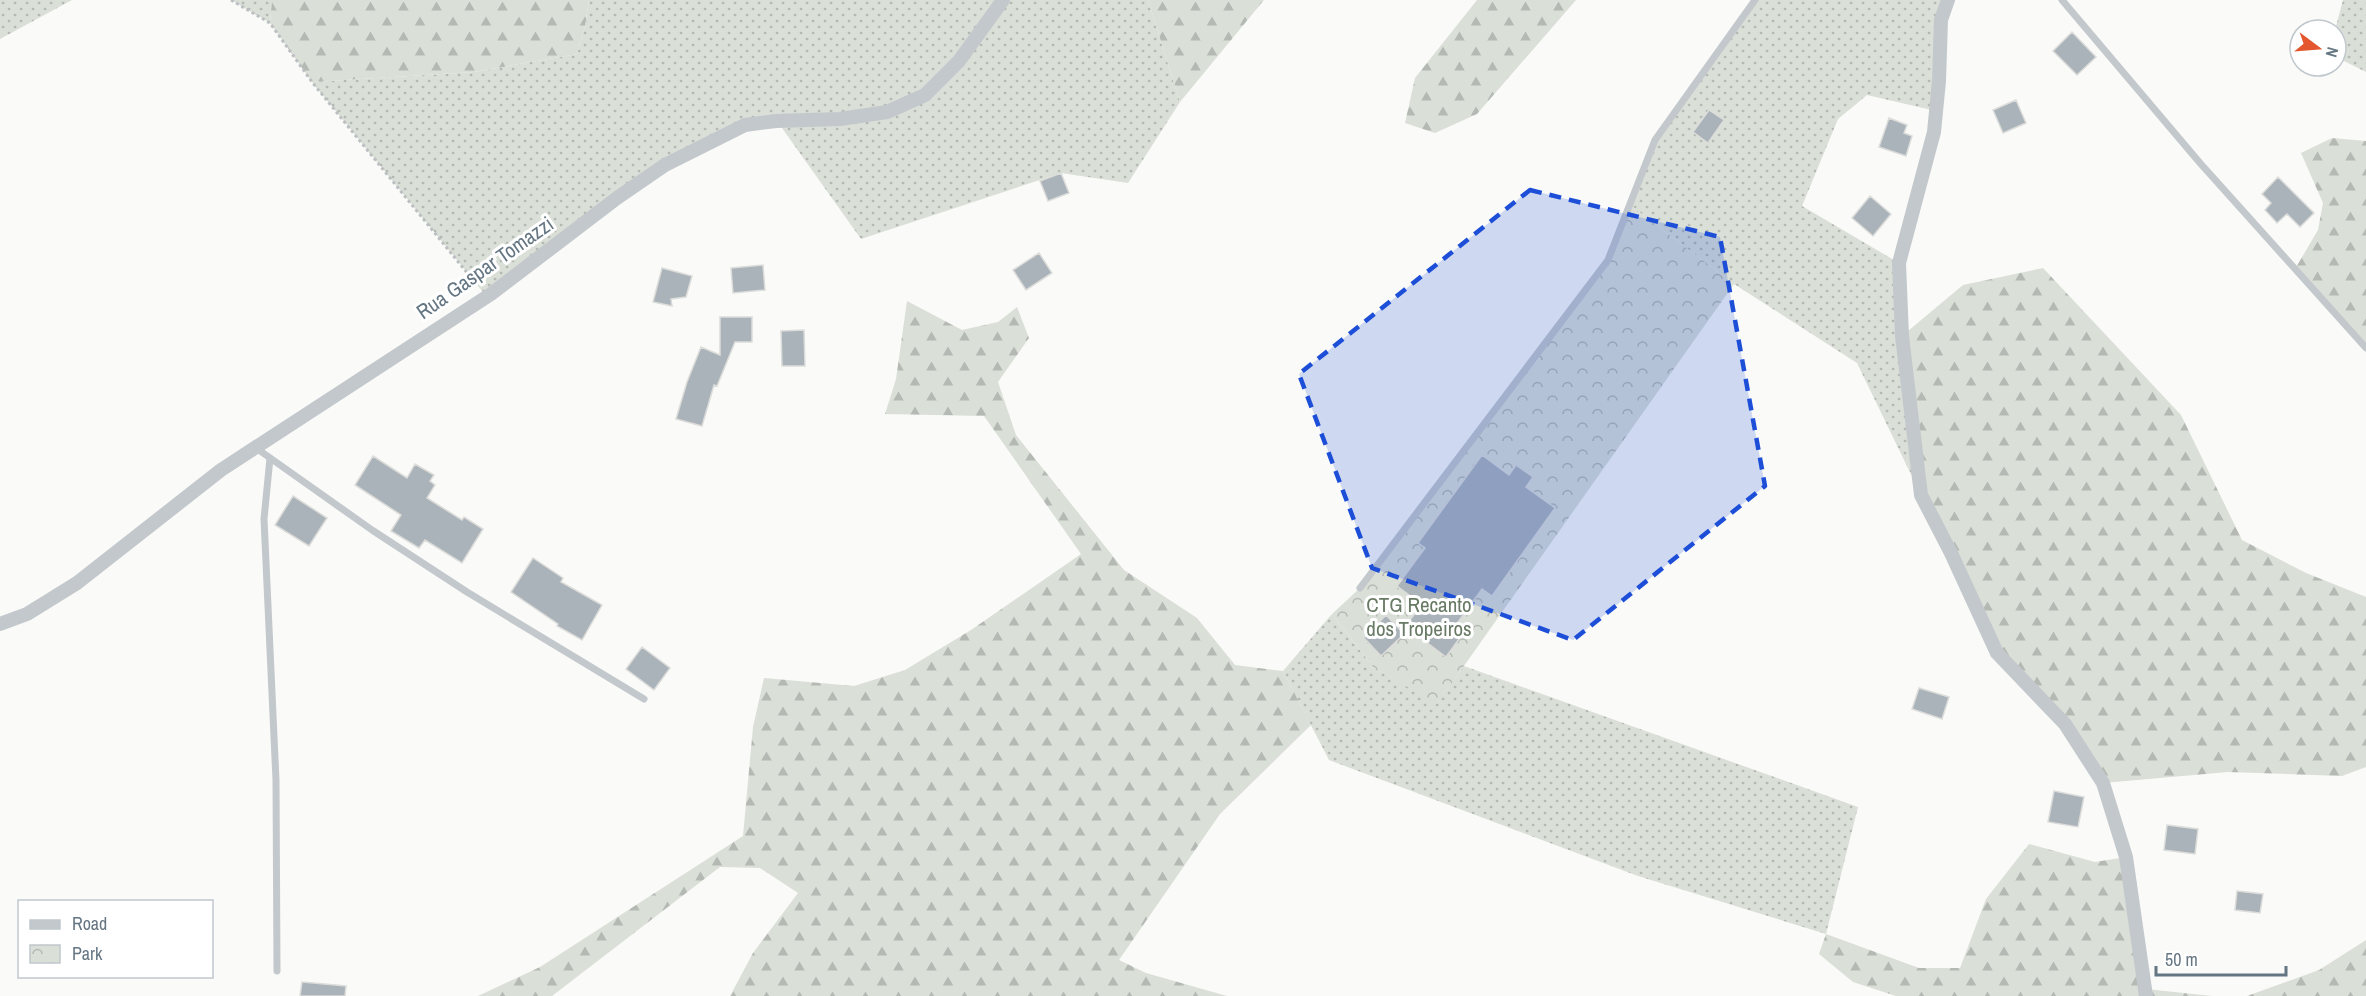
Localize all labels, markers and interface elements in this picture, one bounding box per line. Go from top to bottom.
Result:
north arrow [2288,18,2348,78]
text: N [2321,45,2344,60]
street label: Rua Gaspar Tomazzi [410,209,559,326]
park label: CTG Recanto dos Tropeiros [1366,590,1472,643]
legend [18,900,213,978]
text: Road [72,911,107,936]
scale bar [2156,939,2286,977]
text: Park [72,941,103,966]
text: 50 m [2165,947,2198,972]

